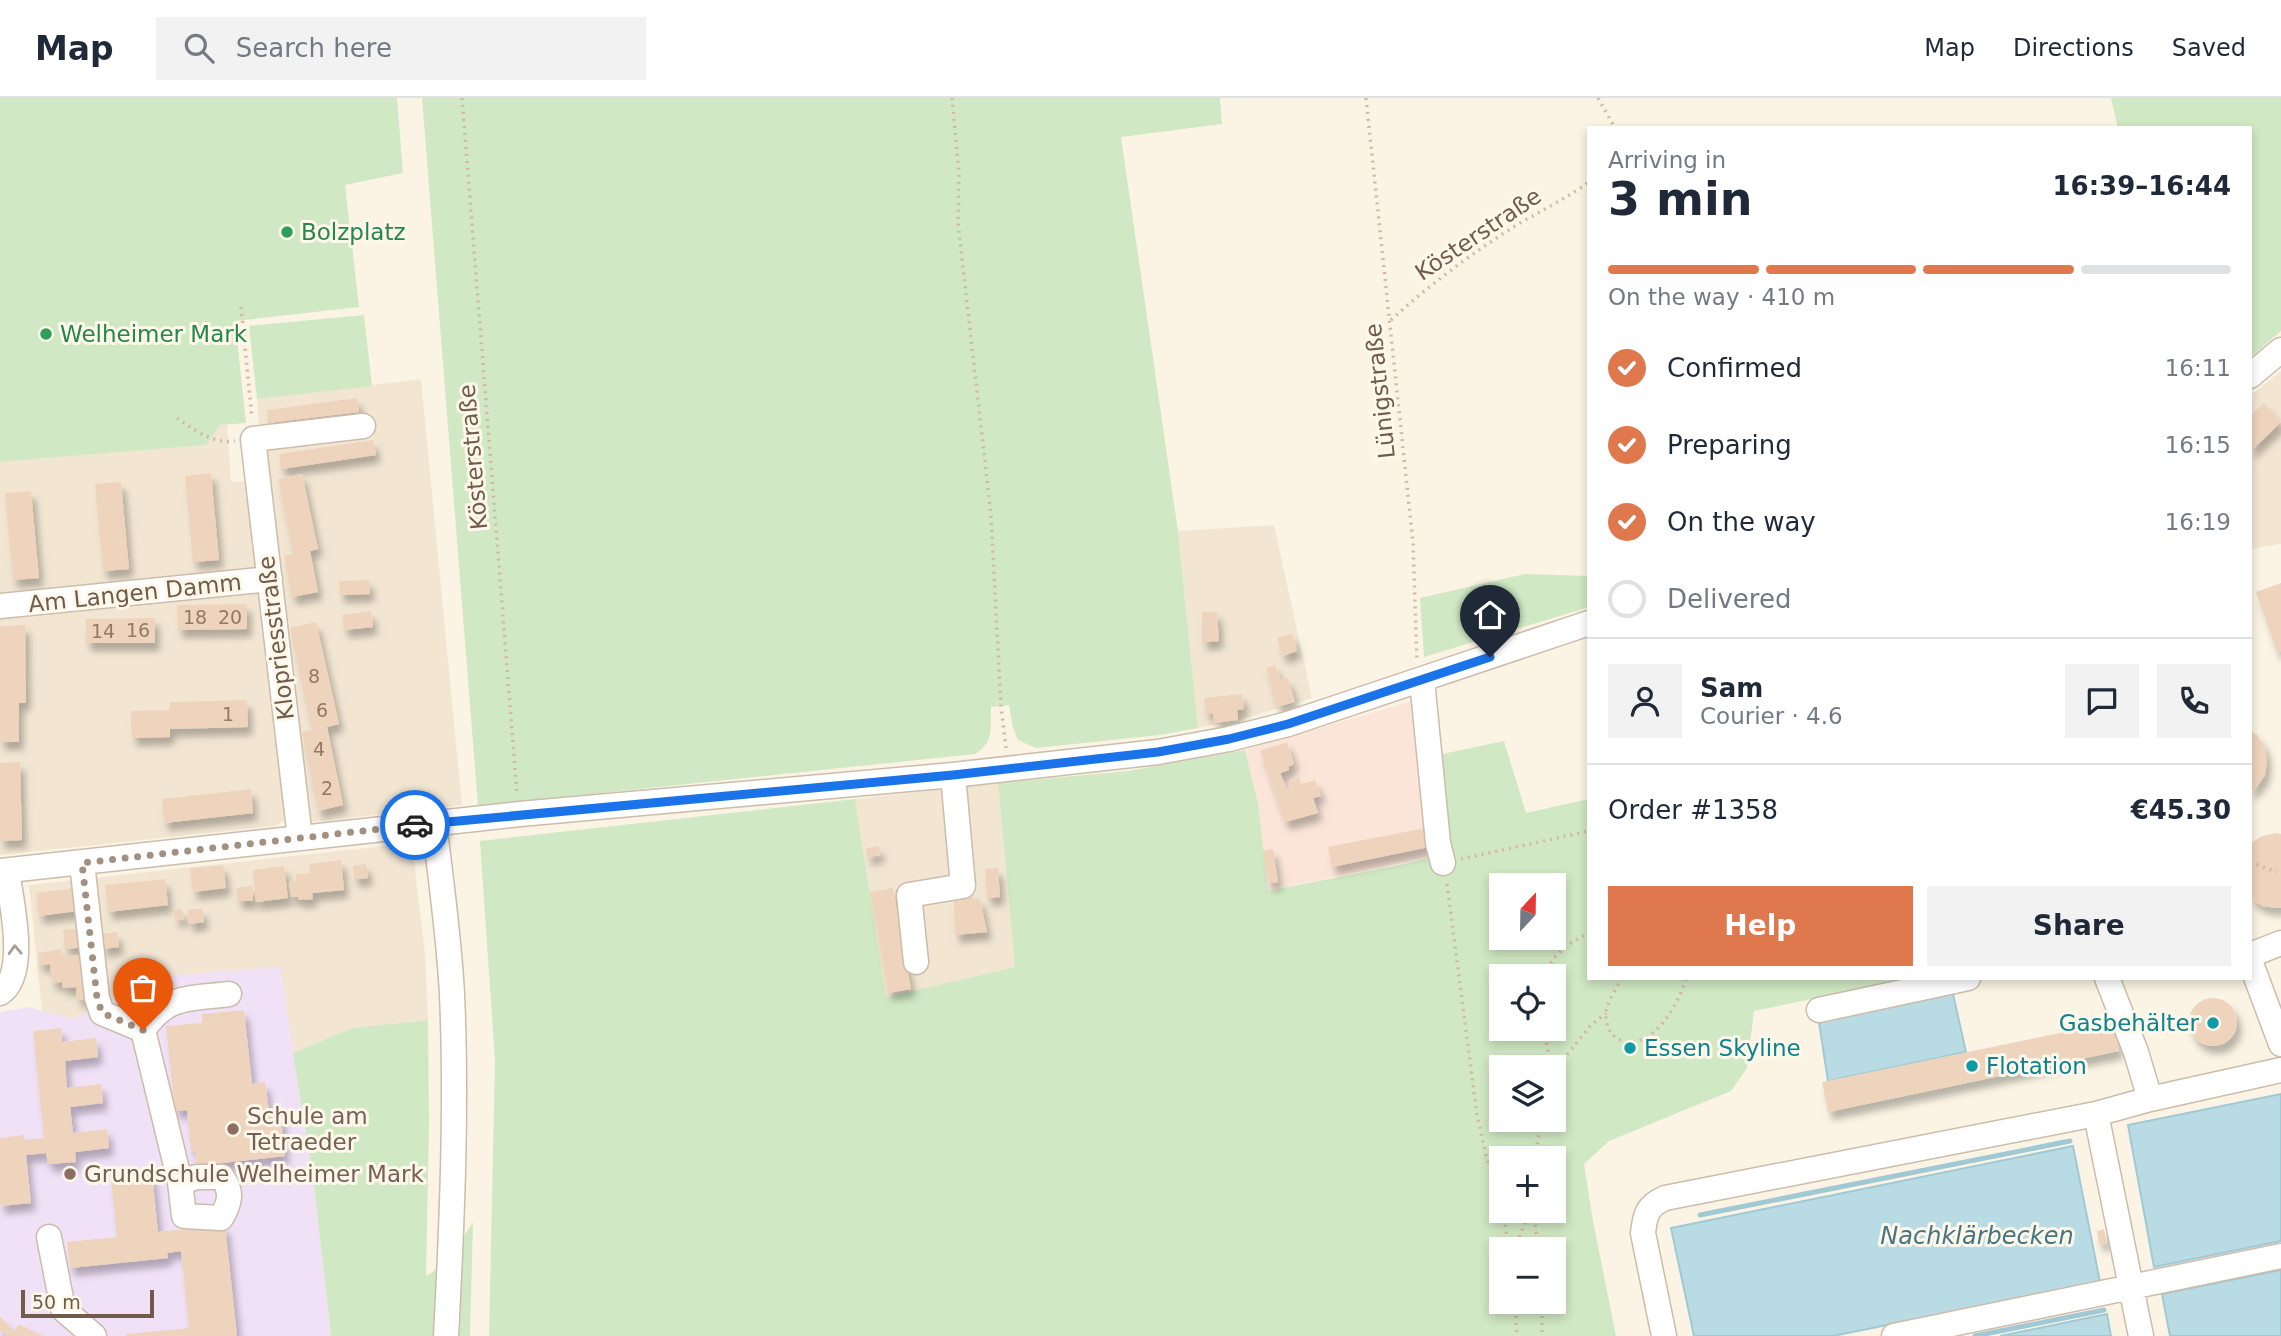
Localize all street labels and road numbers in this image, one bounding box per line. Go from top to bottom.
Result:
street label: Kösterstraße [1410,182,1546,286]
street label: Lünigstraße [1360,322,1400,460]
street label: Kösterstraße [454,383,492,531]
street label: Klopriesstraße [253,554,299,722]
street label: Am Langen Damm [27,569,243,617]

